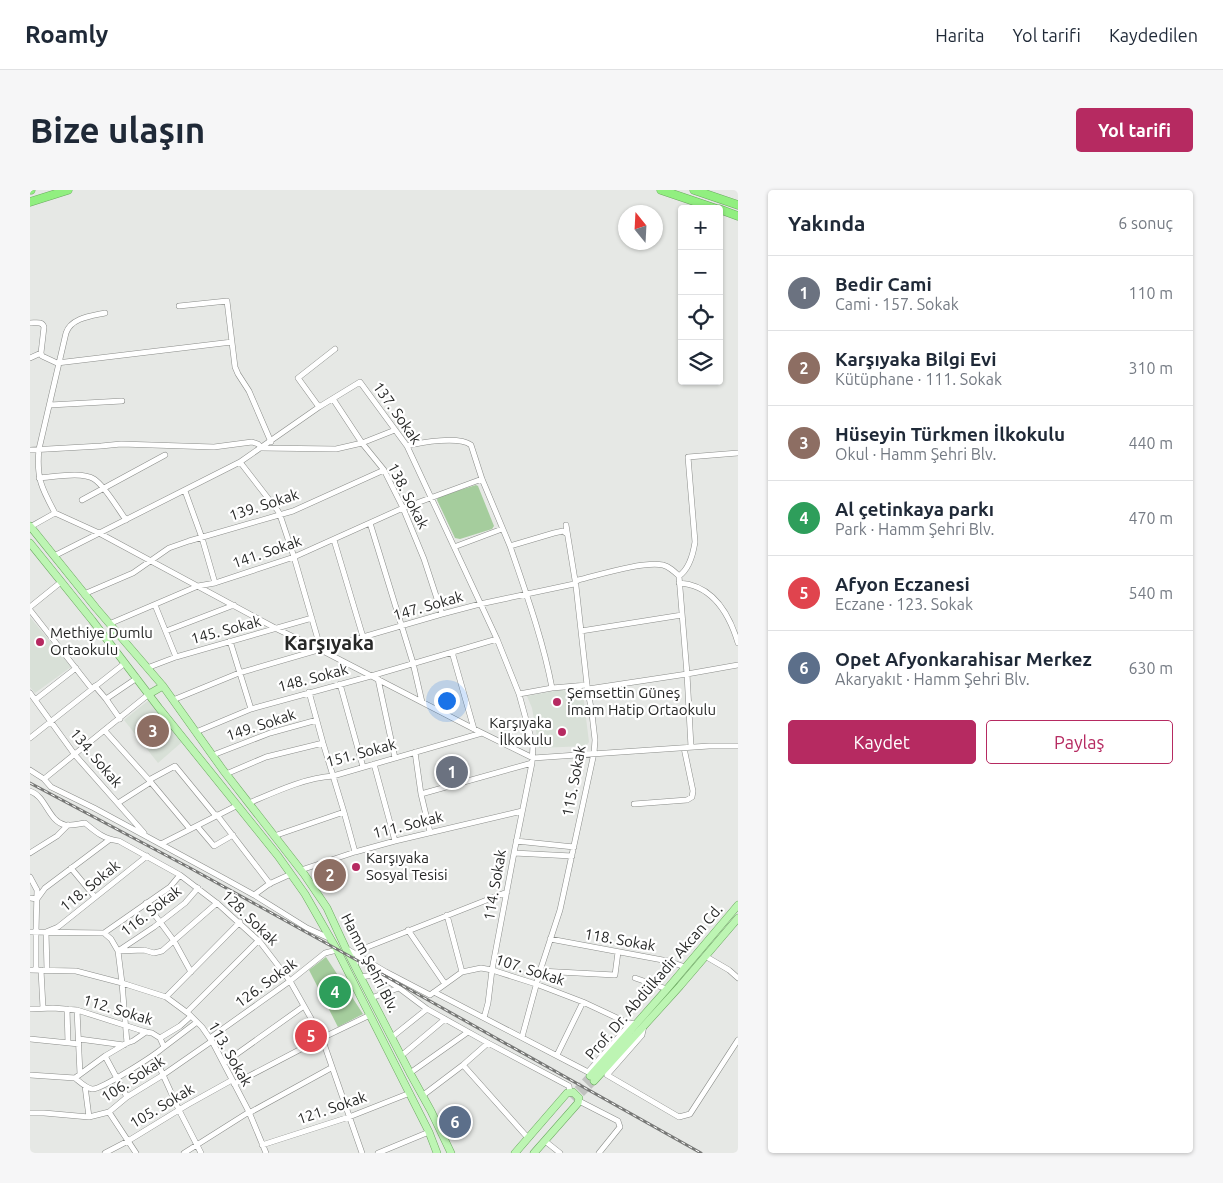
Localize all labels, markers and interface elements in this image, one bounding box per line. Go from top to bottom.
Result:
text: Roamly [25,21,108,48]
text: Harita [935,25,984,45]
text: Yol tarifi [1012,25,1081,45]
text: Kaydedilen [1109,25,1198,45]
button: Yol tarifi [1076,108,1193,152]
text: Bize ulaşın [30,110,205,150]
north arrow [618,205,663,250]
map controls [678,205,723,385]
button: + [678,205,723,250]
text: Yakında [788,211,865,235]
text: 6 sonuç [1118,214,1173,232]
button: − [678,250,723,295]
text: Bedir Cami [835,273,932,295]
text: 1 [799,284,809,302]
text: 110 m [1128,284,1173,302]
button: locate [678,295,723,340]
text: Cami · 157. Sokak [835,295,959,313]
button: layers [678,340,723,385]
text: Karşıyaka Bilgi Evi [835,348,997,370]
text: 2 [799,359,809,377]
text: 310 m [1128,359,1173,377]
text: Kütüphane · 111. Sokak [835,370,1002,388]
street label: 137. Sokak [370,378,425,447]
text: Hüseyin Türkmen İlkokulu [835,423,1065,445]
text: 3 [799,434,809,452]
text: 440 m [1128,434,1173,452]
text: Okul · Hamm Şehri Blv. [835,445,996,463]
street label: 138. Sokak [385,460,433,532]
street label: 139. Sokak [227,485,301,524]
text: Al çetinkaya parkı [835,498,994,520]
text: 4 [799,509,809,527]
text: 470 m [1128,509,1173,527]
text: Park · Hamm Şehri Blv. [835,520,994,538]
street label: 141. Sokak [230,532,304,571]
text: Afyon Eczanesi [835,573,970,595]
text: 5 [799,584,809,602]
text: 540 m [1128,584,1173,602]
street label: 147. Sokak [391,587,465,624]
text: Eczane · 123. Sokak [835,595,973,613]
street label: 145. Sokak [189,612,263,647]
place label: Methiye Dumlu Ortaokulu [50,624,153,658]
district label: Karşıyaka [284,631,374,654]
marker: Methiye Dumlu Ortaokulu [34,636,46,648]
text: Opet Afyonkarahisar Merkez [835,648,1092,670]
text: 6 [799,659,809,677]
text: 630 m [1128,659,1173,677]
street label: 148. Sokak [276,660,350,695]
text: Akaryakıt · Hamm Şehri Blv. [835,670,1030,688]
place label: Şemsettin Güneş İmam Hatip Ortaokulu [567,684,716,718]
your location [434,688,460,714]
marker: Şemsettin Güneş İmam Hatip Ortaokulu [551,696,563,708]
street label: 149. Sokak [224,705,298,744]
pin: 3 [137,712,169,750]
place label: Karşıyaka İlkokulu [489,714,552,748]
button: Kaydet [788,720,976,764]
button: Paylaş [986,720,1173,764]
street label: 134. Sokak [67,725,126,791]
marker: Karşıyaka İlkokulu [556,726,568,738]
street label: 151. Sokak [324,735,398,770]
street label: 115. Sokak [558,744,589,818]
pin: 1 [436,753,468,791]
street label: 111. Sokak [371,807,445,841]
street label: 114. Sokak [480,848,509,922]
place label: Karşıyaka Sosyal Tesisi [366,849,448,883]
street label: 118. Sokak [56,856,123,915]
pin: 2 [314,856,346,894]
marker: Karşıyaka Sosyal Tesisi [350,861,362,873]
street label: 116. Sokak [117,881,185,939]
street label: 128. Sokak [219,887,282,949]
street label: Prof. Dr. Abdülkadir Akcan Cd. [582,901,726,1063]
street label: Hamm Şehri Blv. [338,910,403,1015]
street label: 118. Sokak [583,925,657,954]
street label: 107. Sokak [493,950,567,989]
street label: 126. Sokak [232,954,300,1011]
pin: 4 [319,973,351,1011]
street label: 112. Sokak [81,991,155,1028]
pin: 5 [295,1017,327,1055]
street label: 113. Sokak [205,1018,256,1090]
street label: 106. Sokak [98,1052,168,1105]
street label: 105. Sokak [127,1080,197,1131]
street label: 121. Sokak [295,1088,369,1127]
pin: 6 [439,1103,471,1141]

